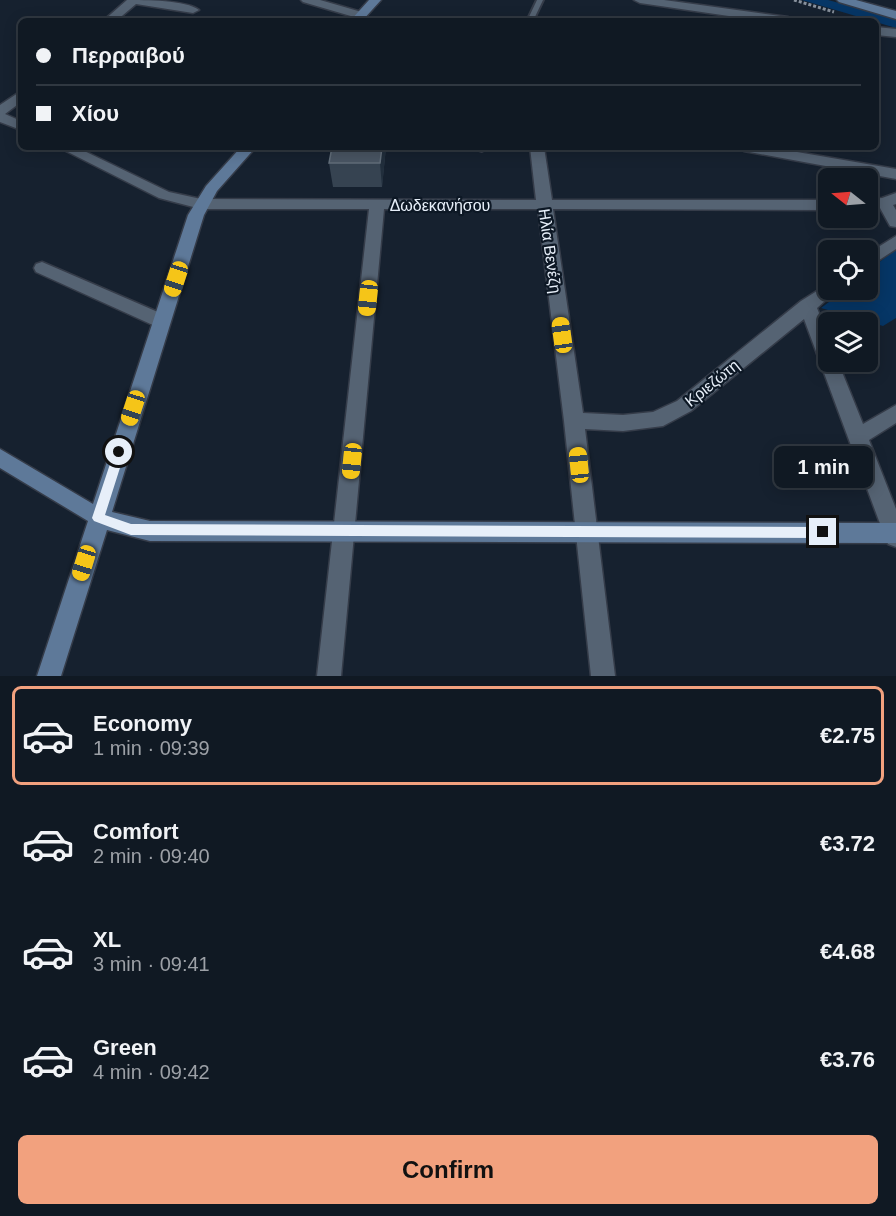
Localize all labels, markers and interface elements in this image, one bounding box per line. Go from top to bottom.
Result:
text: Περραιβού [72,43,185,68]
text: Χίου [72,101,119,126]
north arrow [818,168,878,228]
map controls [818,168,878,372]
street label: Δωδεκανήσου [390,197,490,214]
street label: Ηλία Βενέζη [535,208,564,295]
button: locate [818,240,878,300]
car [162,259,190,299]
car [357,279,379,317]
button: layers [818,312,878,372]
car [551,316,573,354]
street label: Κριεζώτη [682,356,743,411]
car [119,388,147,428]
route start [105,438,132,465]
car [341,442,363,480]
callout: 1 min [774,445,872,487]
car [568,446,590,484]
text: 1 min [797,456,850,478]
route end [809,518,836,545]
car [70,543,98,583]
icon: car [21,709,75,763]
text: Economy [93,711,192,736]
text: €2.75 [820,723,875,748]
text: 1 min · 09:39 [93,737,210,759]
icon: car [21,817,75,871]
text: Comfort [93,819,179,844]
text: €3.72 [820,831,875,856]
text: 2 min · 09:40 [93,845,210,867]
icon: car [21,925,75,979]
text: XL [93,927,121,952]
text: €4.68 [820,939,875,964]
text: 3 min · 09:41 [93,953,210,975]
icon: car [21,1033,75,1087]
text: Green [93,1035,157,1060]
text: €3.76 [820,1047,875,1072]
text: 4 min · 09:42 [93,1061,210,1083]
button: Confirm [18,1135,878,1204]

